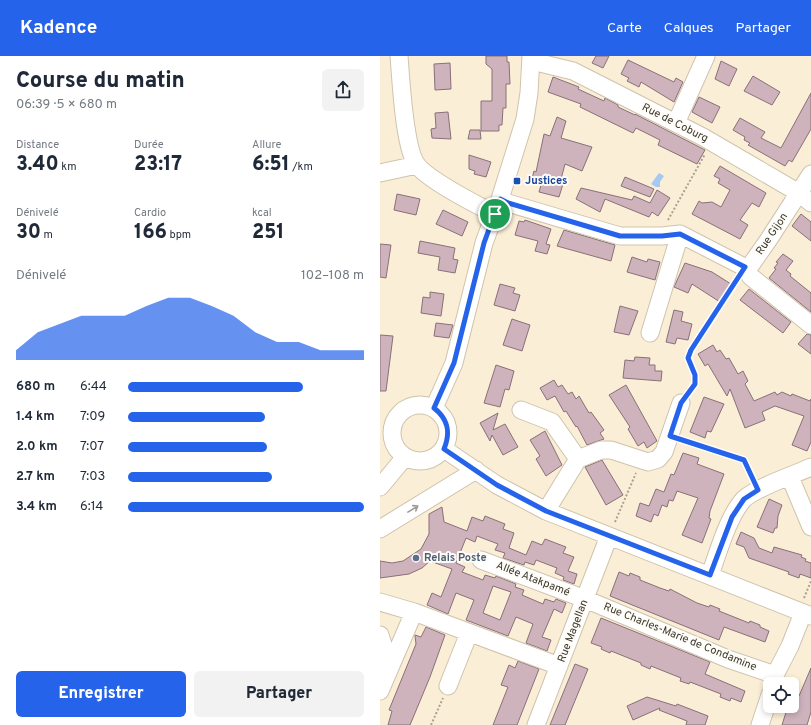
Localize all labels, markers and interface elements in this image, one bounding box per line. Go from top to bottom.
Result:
text: Kadence [20,16,97,40]
text: Carte [607,20,642,37]
text: Calques [664,20,714,37]
text: Partager [736,20,791,37]
text: Course du matin [16,68,185,95]
button: share [322,69,364,111]
text: 06:39 · 5 × 680 m [16,97,117,113]
street label: Rue de Coburg [640,100,710,146]
text: Distance [16,138,59,152]
text: Durée [134,138,164,152]
text: Allure [252,138,281,152]
text: 3.40 [16,152,59,178]
text: 23:17 [134,152,182,178]
text: 6:51 [252,152,290,178]
text: km [59,160,76,174]
text: /km [290,160,313,174]
place label: Justices [525,174,567,188]
marker: Justices [512,176,522,186]
pin [478,197,512,231]
icon: arrive [484,203,506,225]
text: Dénivelé [16,206,59,220]
text: Cardio [134,206,166,220]
text: kcal [252,206,272,220]
street label: Rue Gijon [753,210,791,258]
text: 30 [16,220,41,246]
text: 166 [134,220,167,246]
text: 251 [252,220,285,246]
text: m [41,228,53,242]
text: bpm [167,228,191,242]
text: Dénivelé [16,268,66,284]
text: 102–108 m [301,268,364,284]
text: 680 m [16,379,55,395]
text: 6:44 [80,379,107,395]
text: 1.4 km [16,409,55,425]
text: 7:09 [80,409,105,425]
text: 2.0 km [16,439,58,455]
text: 7:07 [80,439,104,455]
text: 2.7 km [16,469,55,485]
text: 7:03 [80,469,105,485]
text: 3.4 km [16,499,57,515]
text: 6:14 [80,499,103,515]
one-way arrow [407,504,419,512]
place label: Relais Poste [424,551,487,565]
marker: Relais Poste [411,553,421,563]
street label: Allée Atakpamé [494,558,572,600]
street label: Rue Magellan [555,598,591,664]
street label: Rue Charles-Marie de Condamine [601,600,759,674]
button: Enregistrer [16,671,186,717]
button: Partager [194,671,364,717]
map controls [763,677,799,713]
button: locate [763,677,799,713]

